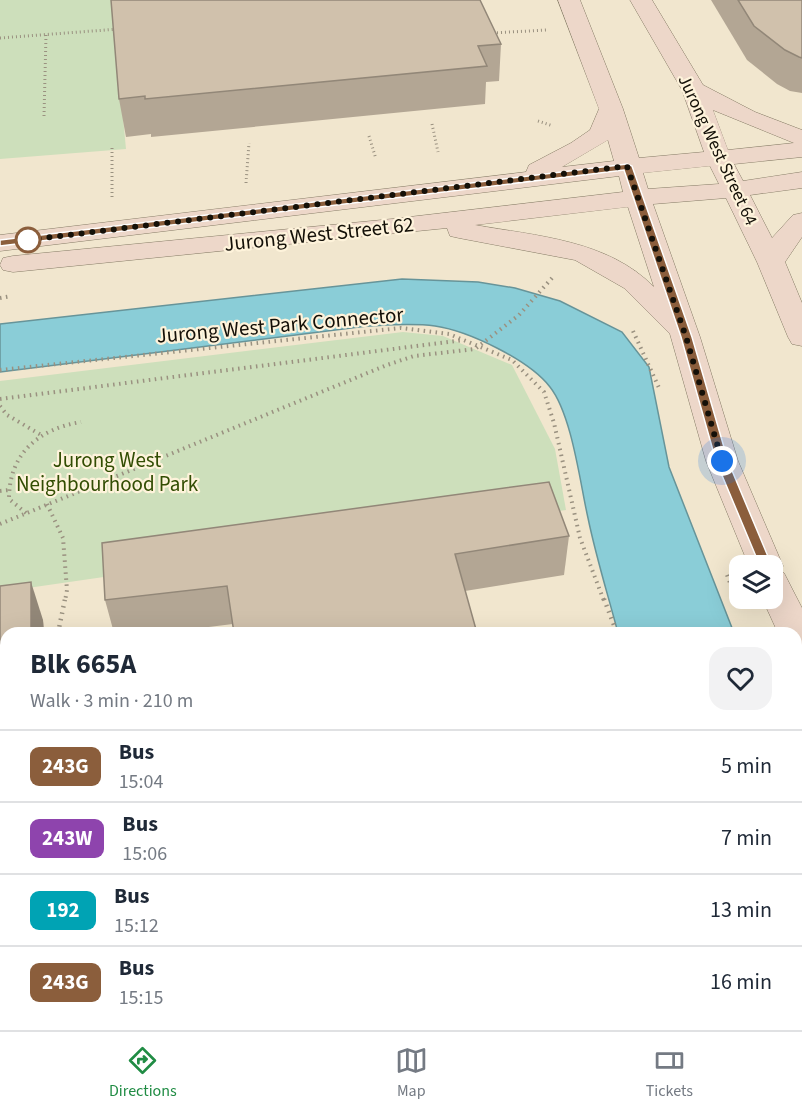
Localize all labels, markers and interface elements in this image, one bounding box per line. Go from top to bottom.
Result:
street label: Jurong West Street 64 [672,71,763,230]
street label: Jurong West Street 62 [223,209,415,259]
unlabelled marker [15,227,41,253]
street label: Jurong West Park Connector [155,299,405,351]
park label: Jurong West Neighbourhood Park [16,445,199,499]
your location [707,446,737,476]
map controls [729,555,783,609]
button: layers [729,555,783,609]
text: Blk 665A [30,644,136,684]
button: heart [709,647,772,710]
text: Walk · 3 min · 210 m [30,687,193,715]
text: Bus [119,736,154,768]
text: 5 min [721,750,772,782]
text: 243G [42,751,89,781]
text: 15:04 [119,768,163,796]
text: Bus [122,808,158,840]
text: 7 min [721,822,772,854]
text: 243W [42,823,92,853]
text: 15:06 [122,840,167,868]
text: Bus [114,880,150,912]
text: 13 min [710,894,772,926]
text: 192 [46,895,80,925]
text: 15:12 [114,912,159,940]
text: Bus [119,952,154,984]
text: 16 min [710,966,772,998]
text: 243G [42,967,89,997]
text: 15:15 [119,984,163,1012]
tab: Directions [109,1044,177,1102]
tab: Map [395,1044,428,1102]
tab: Tickets [646,1044,693,1102]

